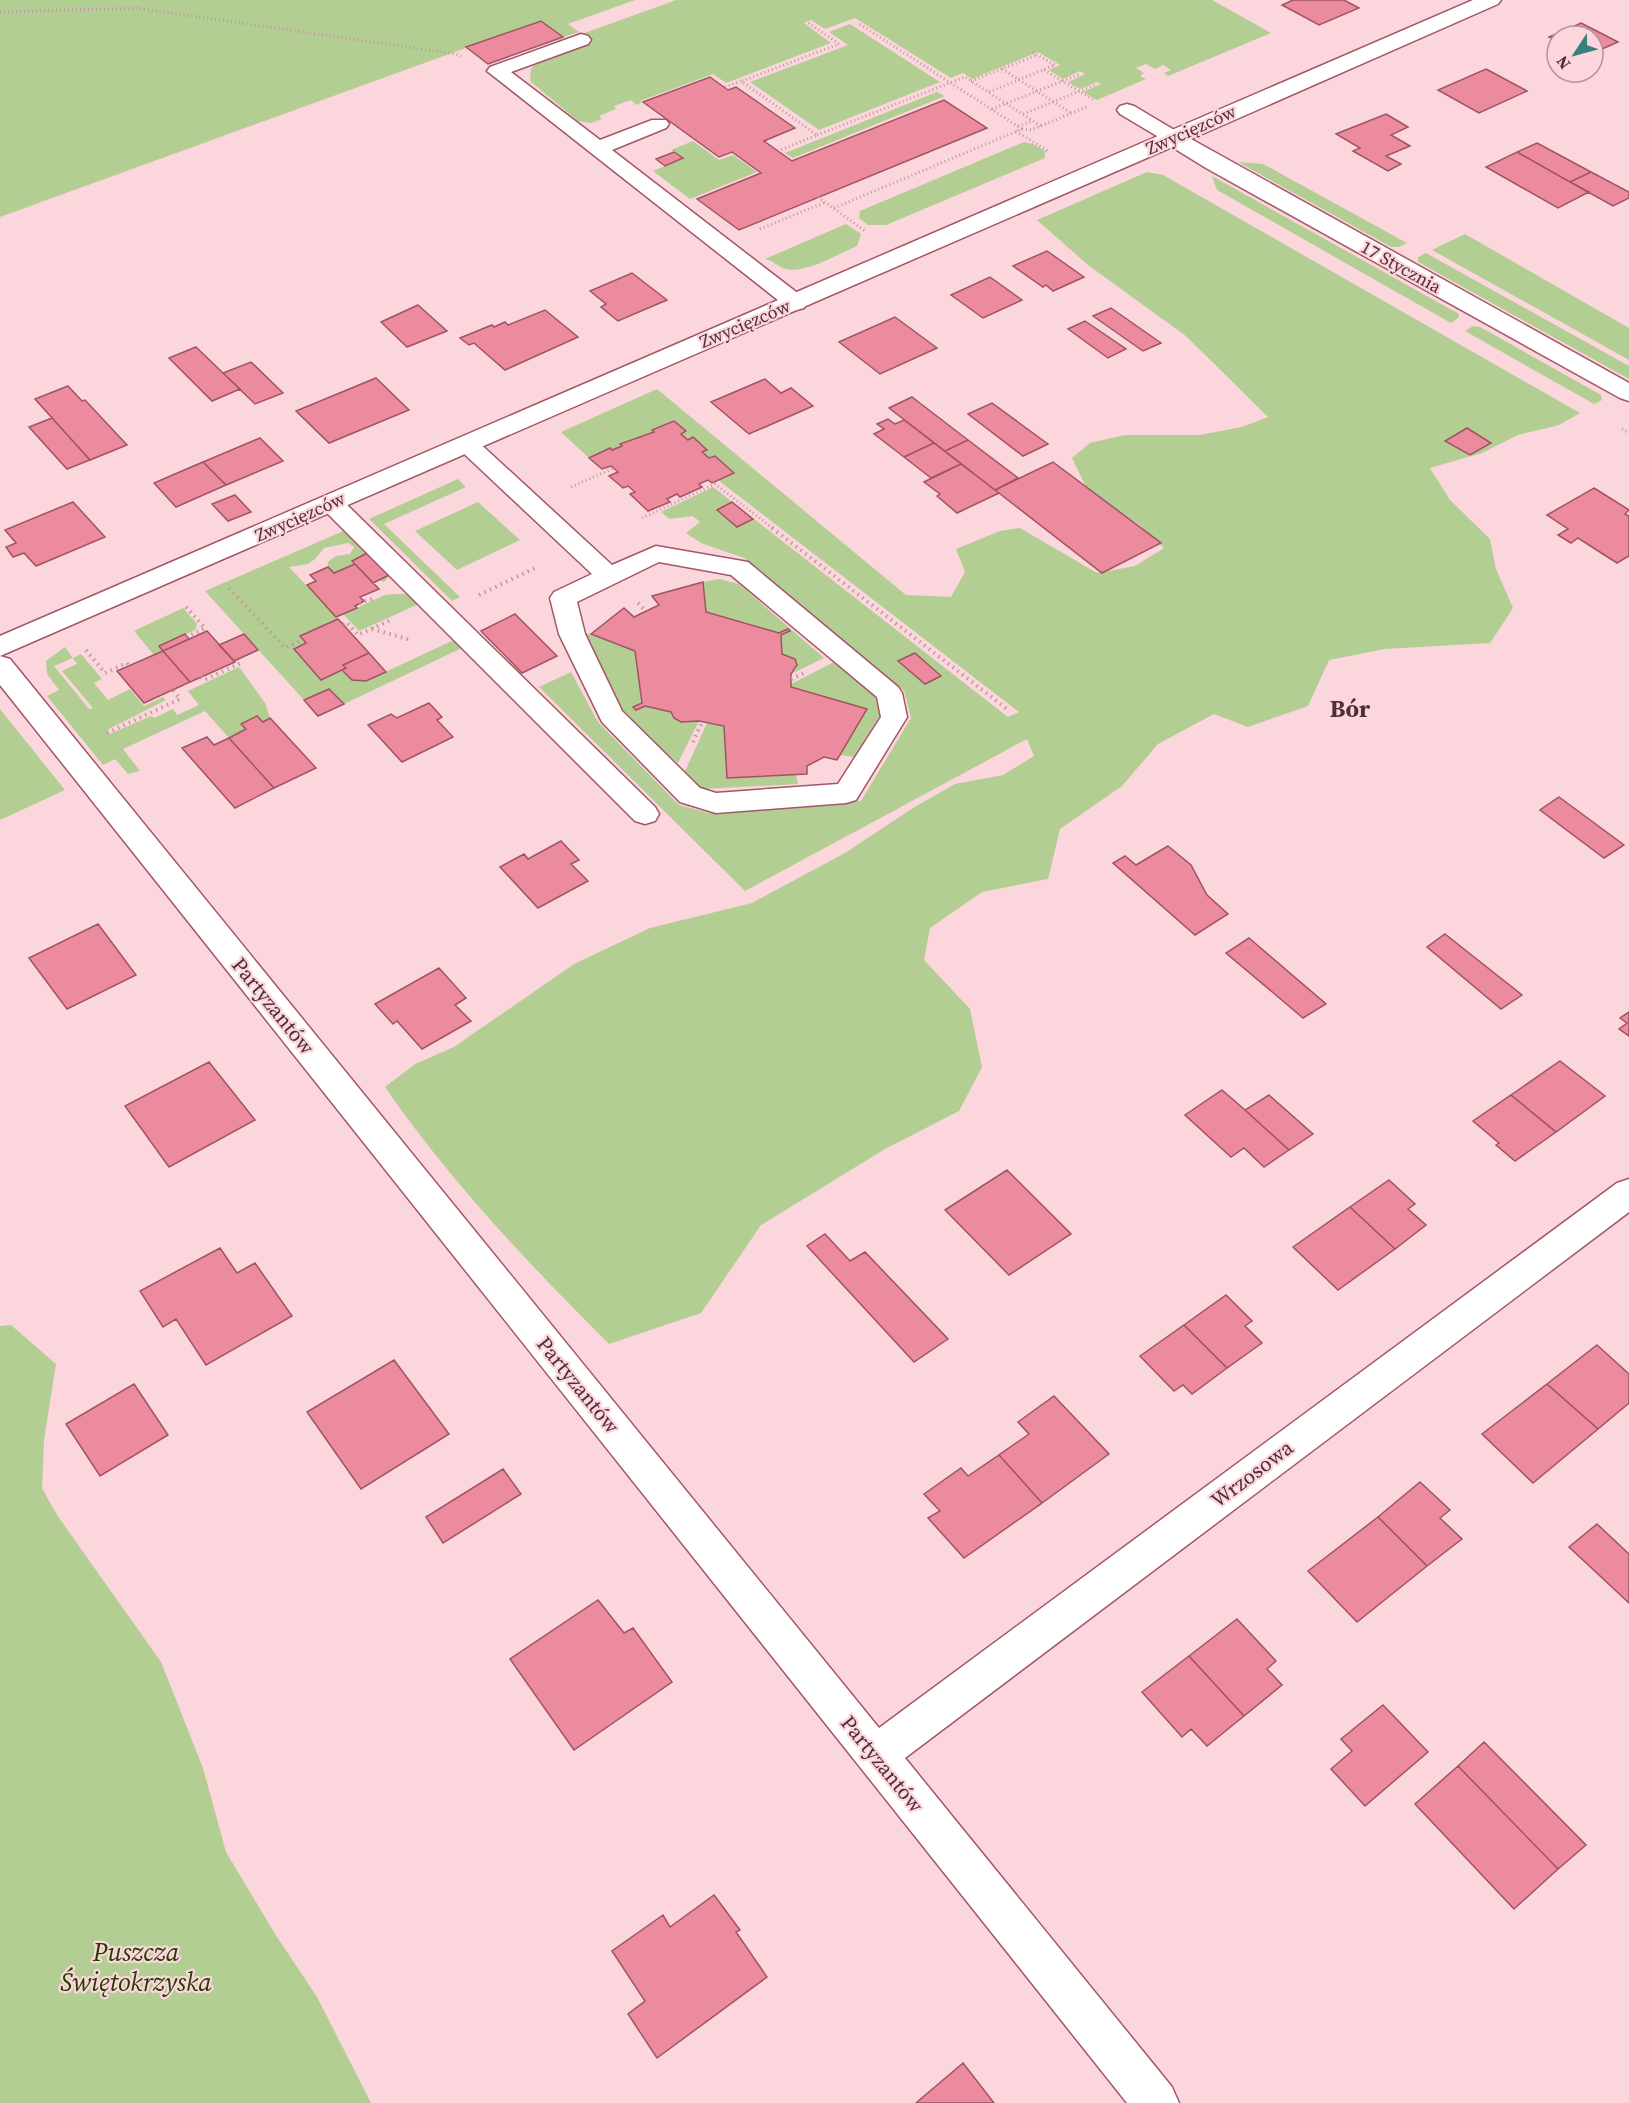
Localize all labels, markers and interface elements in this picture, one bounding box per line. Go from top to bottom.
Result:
north arrow [1545,24,1605,84]
text: N [1550,51,1575,74]
street label: Zwycięzców [1142,98,1240,161]
street label: 17 Stycznia [1357,234,1447,299]
street label: Zwycięzców [696,293,794,354]
street label: Zwycięzców [251,485,349,548]
district label: Bór [1330,692,1371,725]
street label: Partyzantów [225,951,321,1060]
street label: Partyzantów [530,1330,626,1439]
street label: Wrzosowa [1205,1433,1299,1514]
street label: Partyzantów [834,1709,930,1818]
park label: Puszcza Świętokrzyska [60,1934,212,2000]

